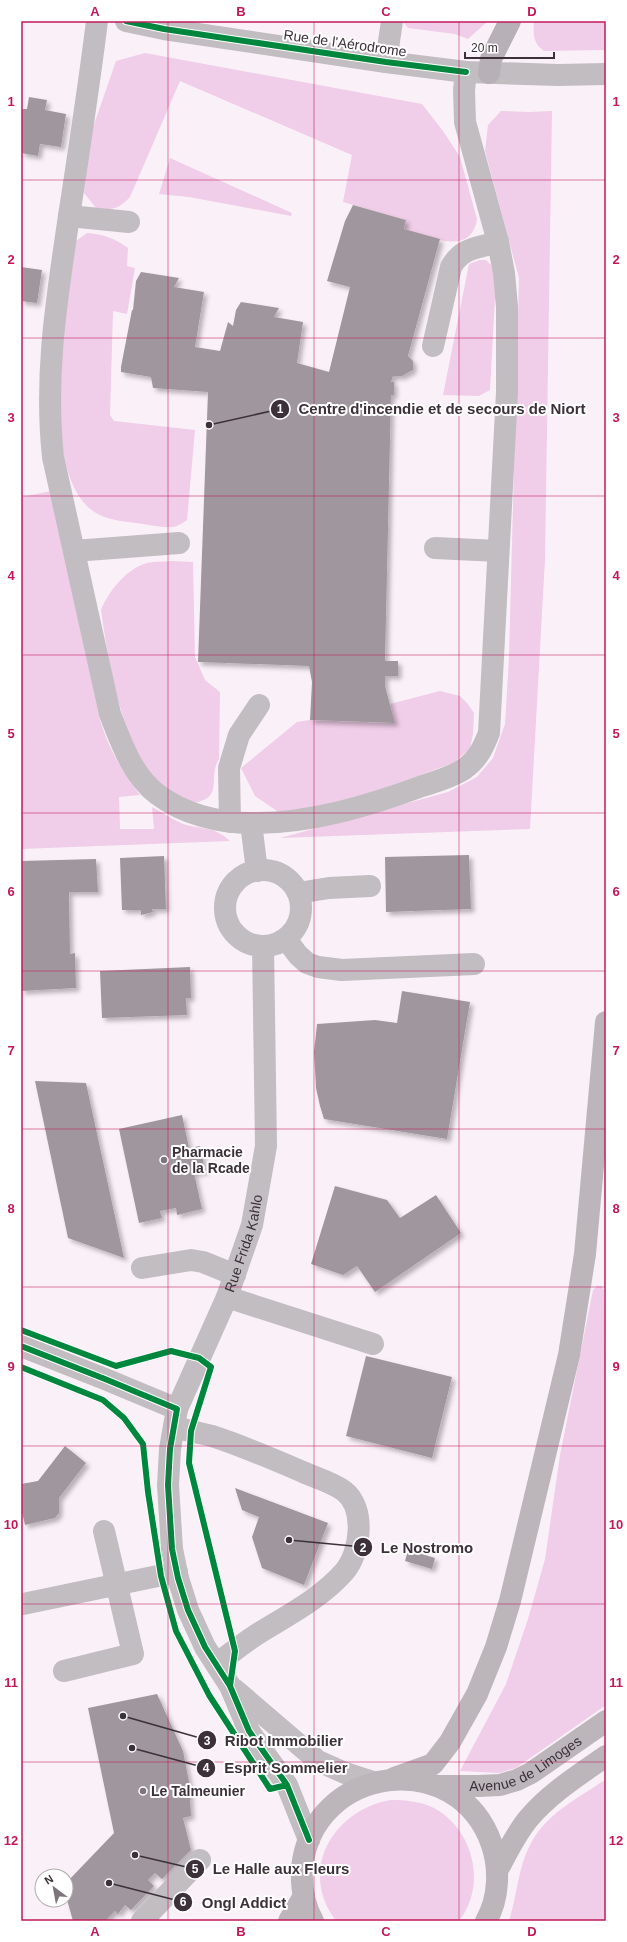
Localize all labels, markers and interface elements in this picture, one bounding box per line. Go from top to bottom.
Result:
text: A [90,4,100,19]
text: B [236,4,246,19]
text: C [381,4,391,19]
text: D [527,4,537,19]
street label: Rue de l'Aérodrome [282,26,408,60]
scale bar [465,34,554,60]
text: 20 m [471,41,498,55]
text: 1 [7,94,15,109]
text: 1 [612,94,620,109]
text: 2 [7,252,15,267]
text: 2 [612,252,620,267]
callout: Centre d'incendie et de secours de Niort [270,395,593,422]
text: Centre d'incendie et de secours de Niort [299,400,585,417]
text: 1 [277,402,284,416]
text: 3 [7,410,15,425]
text: 3 [612,410,620,425]
text: 4 [7,568,15,583]
text: 4 [612,568,620,583]
text: 5 [7,726,15,741]
text: 5 [612,726,620,741]
text: 6 [7,884,15,899]
text: 6 [612,884,620,899]
text: 7 [7,1043,15,1058]
text: 7 [612,1043,620,1058]
place label: Pharmacie de la Rcade [172,1144,250,1176]
marker: Pharmacie de la Rcade [159,1155,169,1165]
street label: Rue Frida Kahlo [221,1193,265,1294]
text: 8 [7,1201,15,1216]
text: 8 [612,1201,620,1216]
text: 9 [7,1359,15,1374]
text: 9 [612,1359,620,1374]
text: 10 [4,1517,18,1532]
text: 10 [609,1517,623,1532]
callout: Le Nostromo [353,1534,481,1561]
text: Le Nostromo [381,1539,473,1556]
text: 2 [360,1541,367,1555]
text: 11 [4,1675,18,1690]
text: 11 [609,1675,623,1690]
callout: Ribot Immobilier [197,1727,351,1754]
text: Ribot Immobilier [225,1732,343,1749]
street label: Avenue de Limoges [469,1733,584,1794]
text: 3 [204,1734,211,1748]
callout: Esprit Sommelier [196,1754,355,1781]
text: Esprit Sommelier [224,1759,348,1776]
text: 4 [203,1761,210,1775]
place label: Le Talmeunier [151,1783,245,1799]
marker: Le Talmeunier [138,1786,148,1796]
text: 12 [4,1833,18,1848]
text: 12 [609,1833,623,1848]
callout: Le Halle aux Fleurs [185,1855,358,1882]
text: Le Halle aux Fleurs [213,1860,349,1877]
text: 5 [192,1862,199,1876]
north arrow [34,1868,74,1908]
text: N [42,1872,55,1887]
callout: Ongl Addict [173,1889,294,1916]
text: Ongl Addict [202,1894,286,1911]
text: 6 [180,1895,187,1909]
text: A [90,1924,100,1939]
text: B [236,1924,246,1939]
text: C [381,1924,391,1939]
text: D [527,1924,537,1939]

